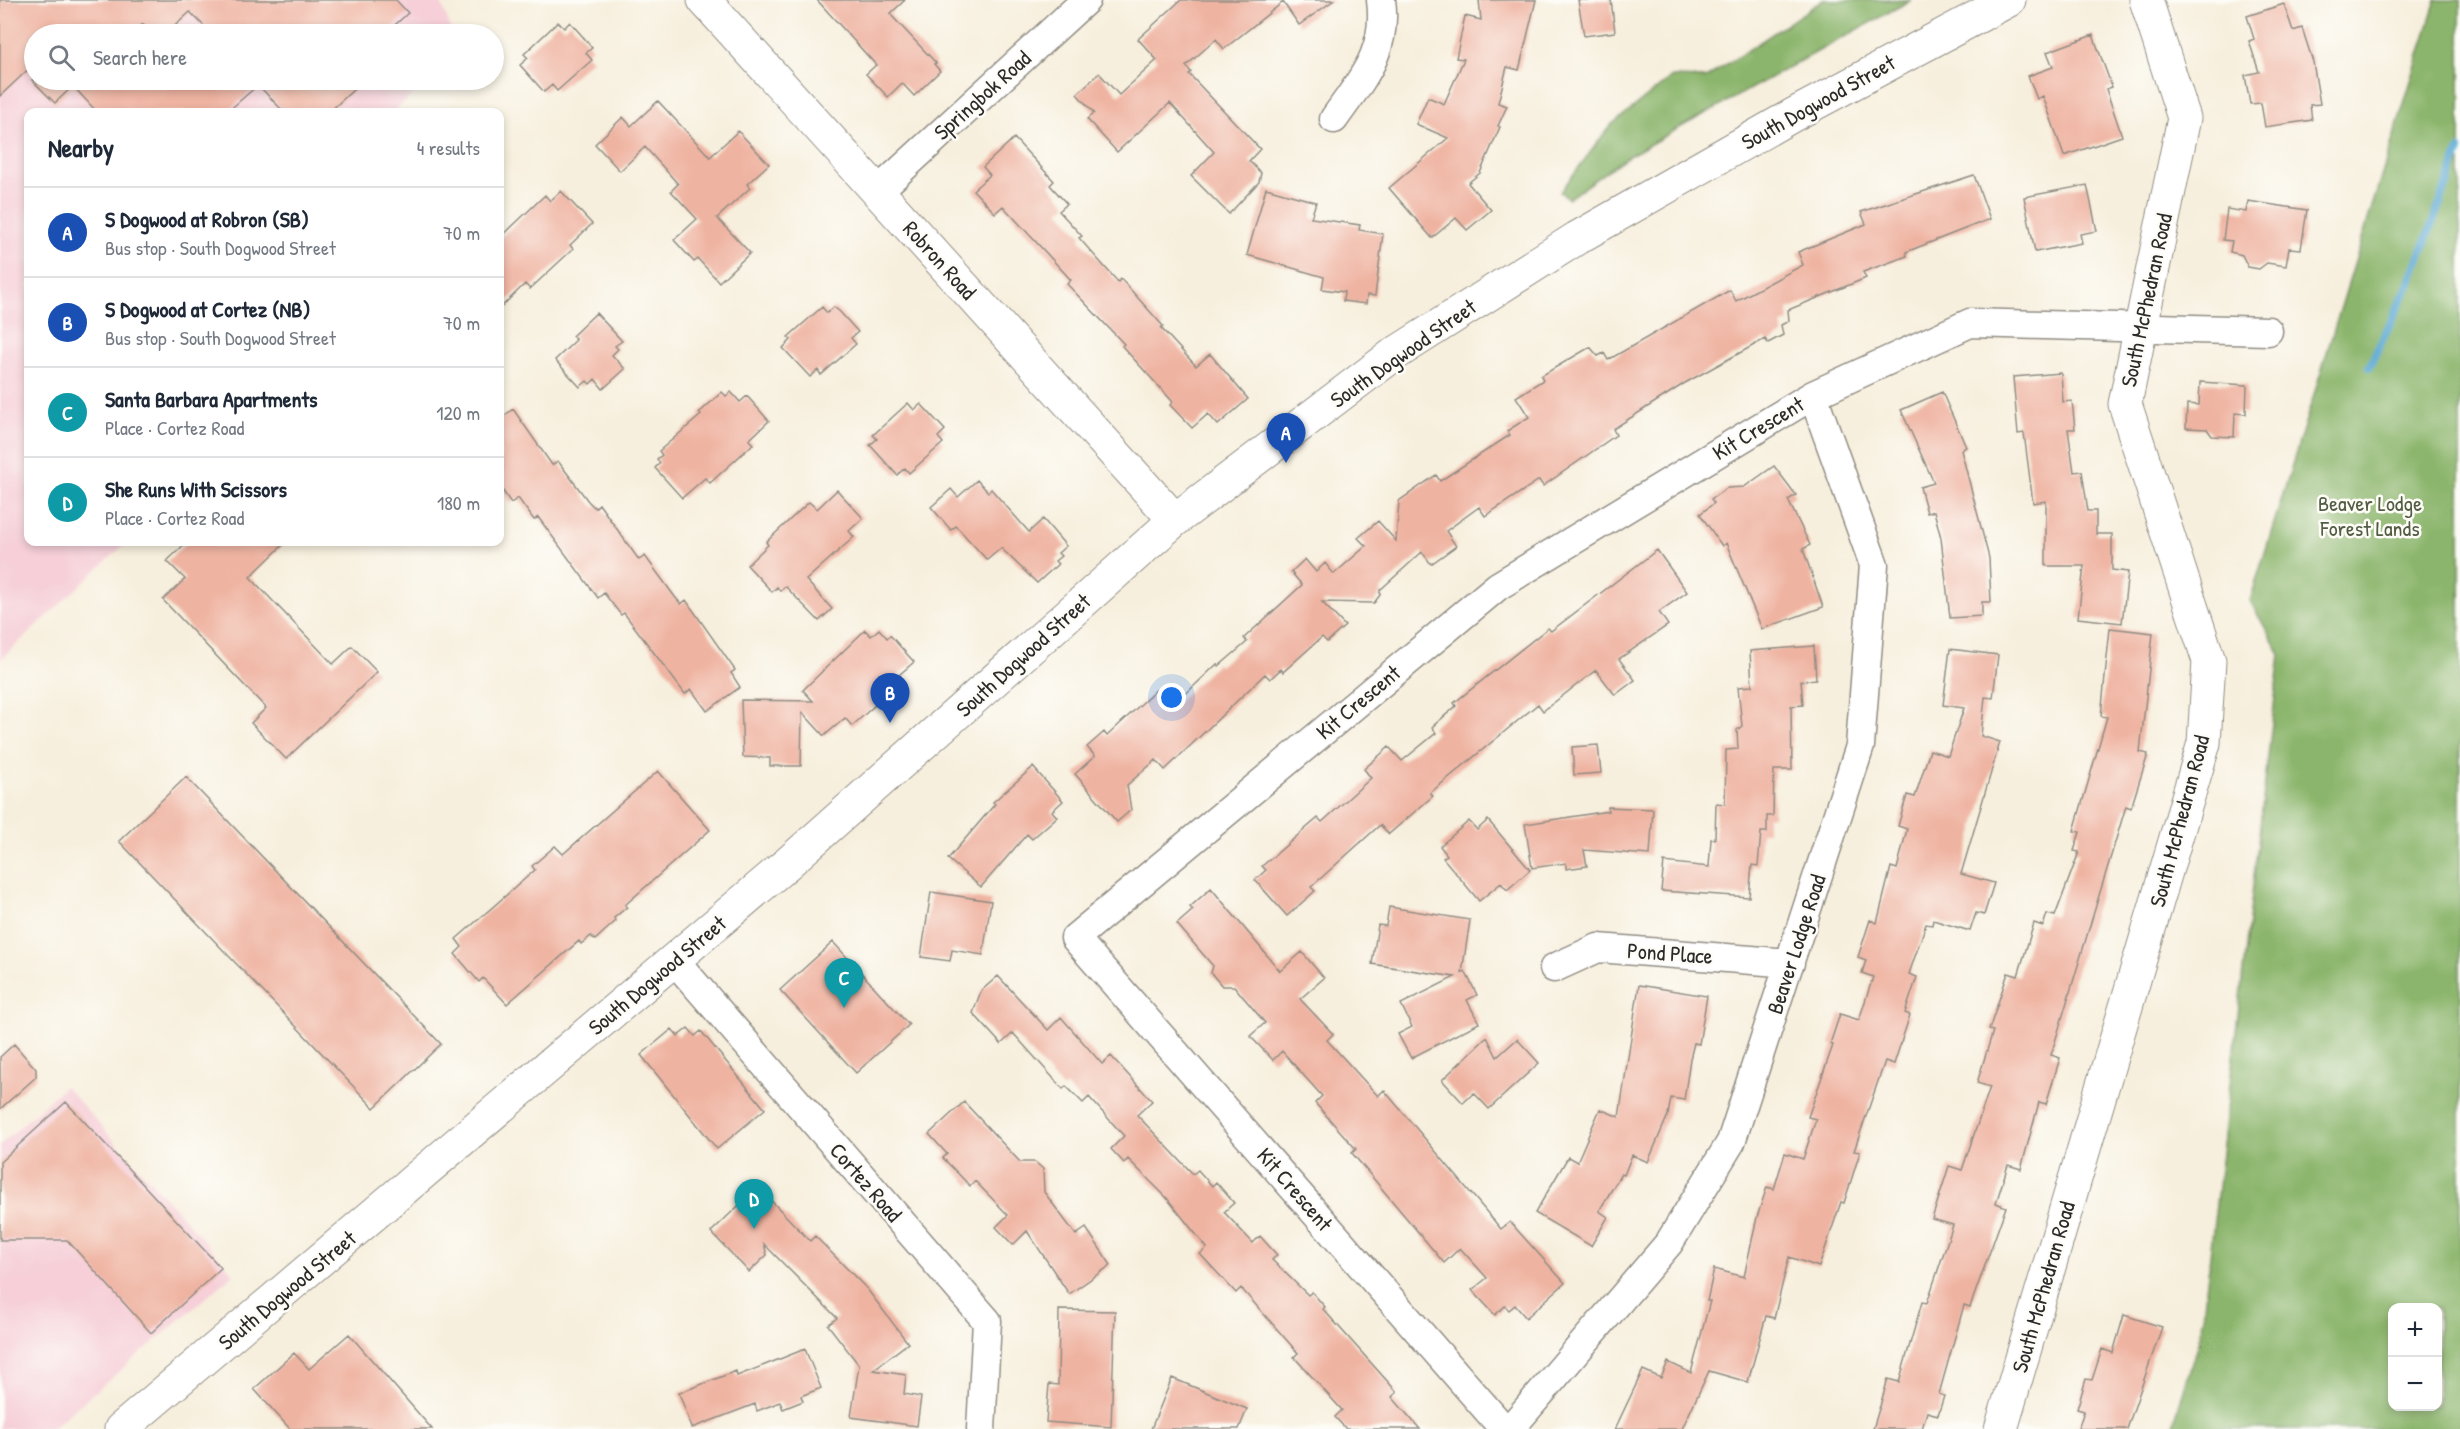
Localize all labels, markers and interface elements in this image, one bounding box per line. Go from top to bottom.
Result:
search box [24,24,504,90]
icon: search [45,41,78,74]
text: Search here [93,42,187,72]
street label: Springbok Road [927,43,1037,147]
street label: South Dogwood Street [1736,47,1901,157]
text: Nearby [48,130,114,165]
text: 4 results [417,134,480,161]
text: S Dogwood at Robron (SB) [105,204,309,234]
street label: South McPhedran Road [2113,210,2179,389]
street label: Robron Road [897,214,984,306]
text: A [63,219,72,246]
text: 70 m [443,219,480,246]
text: Bus stop · South Dogwood Street [105,234,336,261]
street label: South Dogwood Street [1324,291,1482,414]
text: S Dogwood at Cortez (NB) [105,294,310,324]
text: B [62,309,73,336]
text: 70 m [443,309,480,336]
text: Bus stop · South Dogwood Street [105,324,336,351]
text: Santa Barbara Apartments [105,384,318,414]
street label: Kit Crescent [1707,389,1810,467]
text: C [62,399,73,426]
text: 120 m [436,399,480,426]
text: Place · Cortez Road [105,414,244,441]
pin: A [1266,414,1306,463]
text: She Runs With Scissors [105,474,287,504]
park label: Beaver Lodge Forest Lands [2318,488,2422,543]
text: D [63,489,72,516]
text: 180 m [437,489,480,516]
text: Place · Cortez Road [105,504,244,531]
street label: South Dogwood Street [949,586,1097,724]
street label: Kit Crescent [1309,658,1407,746]
pin: B [870,674,910,723]
your location [1157,683,1186,712]
street label: South McPhedran Road [2142,731,2216,910]
street label: Beaver Lodge Road [1759,870,1833,1018]
street label: South Dogwood Street [582,908,733,1042]
street label: Pond Place [1626,935,1714,971]
pin: C [824,958,864,1008]
street label: Cortez Road [823,1136,909,1228]
street label: Kit Crescent [1250,1141,1340,1238]
pin: D [734,1180,774,1229]
street label: South McPhedran Road [2004,1198,2082,1376]
street label: South Dogwood Street [212,1223,363,1357]
map controls [2388,1303,2442,1411]
button: + [2388,1303,2442,1357]
button: − [2388,1357,2442,1411]

